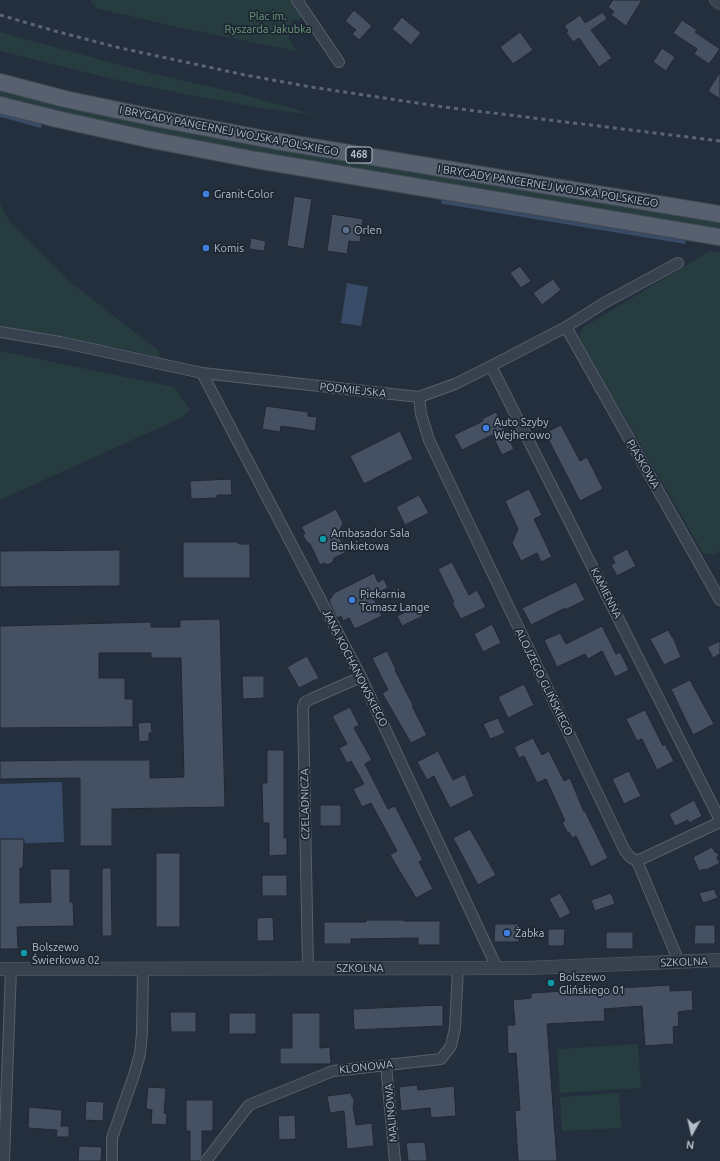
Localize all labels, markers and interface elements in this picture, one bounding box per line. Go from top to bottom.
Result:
park label: Plac im. Ryszarda Jakubka [225,9,311,35]
street label: I BRYGADY PANCERNEJ WOJSKA POLSKIEGO [118,103,340,159]
road number: 468 [346,147,372,163]
street label: I BRYGADY PANCERNEJ WOJSKA POLSKIEGO [437,162,659,210]
place label: Granit-Color [214,187,274,201]
marker: Granit-Color [201,189,211,199]
place label: Orlen [354,223,382,237]
marker: Orlen [341,225,351,235]
place label: Komis [214,241,244,255]
marker: Komis [201,243,211,253]
street label: PODMIEJSKA [319,380,387,400]
place label: Auto Szyby Wejherowo [494,415,551,441]
marker: Auto Szyby Wejherowo [481,423,491,433]
street label: PIASKOWA [624,437,662,491]
place label: Ambasador Sala Bankietowa [331,526,410,552]
marker: Ambasador Sala Bankietowa [318,534,328,544]
street label: KAMIENNA [587,565,625,621]
place label: Piekarnia Tomasz Lange [360,587,429,613]
marker: Piekarnia Tomasz Lange [347,595,357,605]
street label: JANA KOCHANOWSKIEGO [320,607,390,729]
street label: ALOJZEGO GLIŃSKIEGO [512,626,576,738]
street label: CZELADNICZA [298,768,312,840]
place label: Żabka [515,926,545,940]
marker: Żabka [502,928,512,938]
place label: Bolszewo Świerkowa 02 [32,940,100,966]
marker: Bolszewo Świerkowa 02 [19,948,29,958]
street label: SZKOLNA [660,955,708,969]
street label: SZKOLNA [336,961,384,975]
place label: Bolszewo Glińskiego 01 [559,970,625,996]
marker: Bolszewo Glińskiego 01 [546,978,556,988]
street label: KLONOWA [338,1058,394,1076]
street label: MALINOWA [382,1083,400,1143]
north arrow [672,1113,712,1153]
text: N [685,1138,695,1151]

